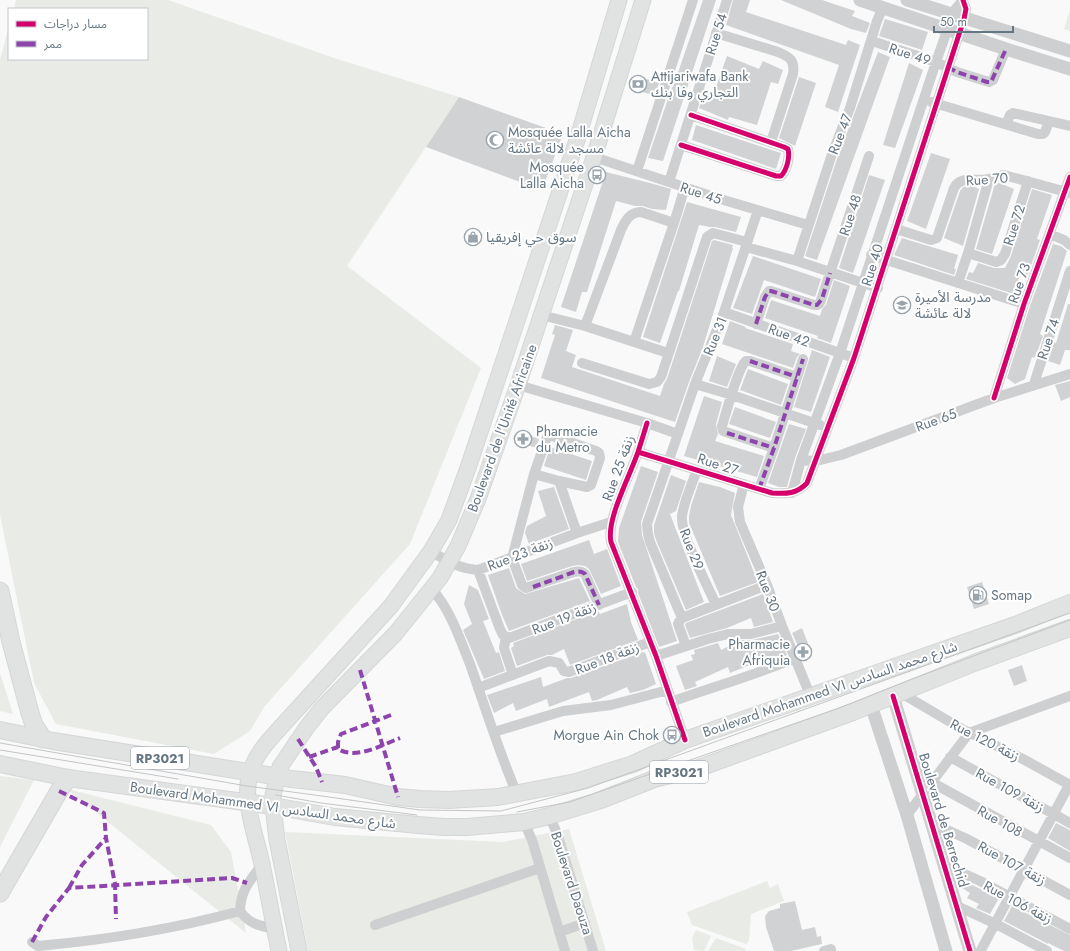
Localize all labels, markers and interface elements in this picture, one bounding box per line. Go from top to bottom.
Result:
legend [8,8,148,60]
scale bar [934,8,1013,34]
street label: Rue 54 [700,11,732,57]
text: 50 m [940,13,967,31]
text: مسار دراجات [44,15,107,33]
text: ممر [43,35,62,53]
street label: Rue 49 [887,38,933,70]
place label: Attijariwafa Bank التجاري وفا بنك [651,66,749,103]
bank icon: Attijariwafa Bank التجاري وفا بنك [628,74,648,94]
street label: Rue 47 [823,110,857,157]
place label: Mosquée Lalla Aicha مسجد لالة عائشة [508,122,631,158]
mosque icon: Mosquée Lalla Aicha مسجد لالة عائشة [485,130,505,150]
place label: Mosquée Lalla Aicha [520,157,584,193]
bus stop icon: Mosquée Lalla Aicha [587,165,607,185]
street label: Rue 70 [965,168,1009,190]
street label: Rue 45 [678,177,724,209]
street label: Rue 48 [834,192,866,238]
street label: Rue 72 [998,202,1030,248]
shop icon: سوق حي إفريقيا [463,227,483,247]
place label: سوق حي إفريقيا [486,227,576,248]
street label: Rue 40 [856,241,888,289]
street label: Rue 73 [1003,260,1035,306]
place label: مدرسة الأميرة لالة عائشة [915,287,991,323]
school or university icon: مدرسة الأميرة لالة عائشة [892,295,912,315]
street label: Rue 31 [698,313,732,359]
street label: Rue 74 [1032,316,1064,362]
street label: Rue 42 [766,318,813,352]
street label: Boulevard de l'Unité Africaine [462,341,542,515]
street label: Rue 65 [913,403,960,437]
place label: Pharmacie du Metro [536,421,598,457]
pharmacy icon: Pharmacie du Metro [513,429,533,449]
street label: Rue 25 زنقة [597,432,639,504]
street label: Rue 27 [695,448,742,480]
street label: Rue 29 [675,525,709,573]
street label: Rue 23 زنقة [484,532,556,576]
street label: Rue 30 [751,568,785,614]
fuel station icon: Somap [968,585,988,605]
place label: Somap [991,585,1032,605]
street label: Rue 19 زنقة [529,597,599,639]
place label: Pharmacie Afriquia [728,634,790,670]
street label: Boulevard Mohammed VI شارع محمد السادس [700,636,960,743]
street label: Rue 18 زنقة [572,637,642,679]
pharmacy icon: Pharmacie Afriquia [793,642,813,662]
street label: Rue 120 زنقة [947,714,1023,766]
place label: Morgue Ain Chok [554,725,660,745]
bus stop icon: Morgue Ain Chok [662,725,682,745]
road number: RP3021 [131,747,189,769]
street label: Boulevard de Berrechid [914,750,974,890]
road number: RP3021 [650,761,708,783]
street label: Rue 109 زنقة [972,763,1048,817]
street label: Boulevard Mohammed VI شارع محمد السادس [129,776,397,835]
street label: Rue 108 [974,800,1026,842]
street label: Boulevard Daouza [546,829,598,937]
street label: Rue 107 زنقة [974,836,1050,890]
street label: Rue 106 زنقة [980,875,1056,929]

